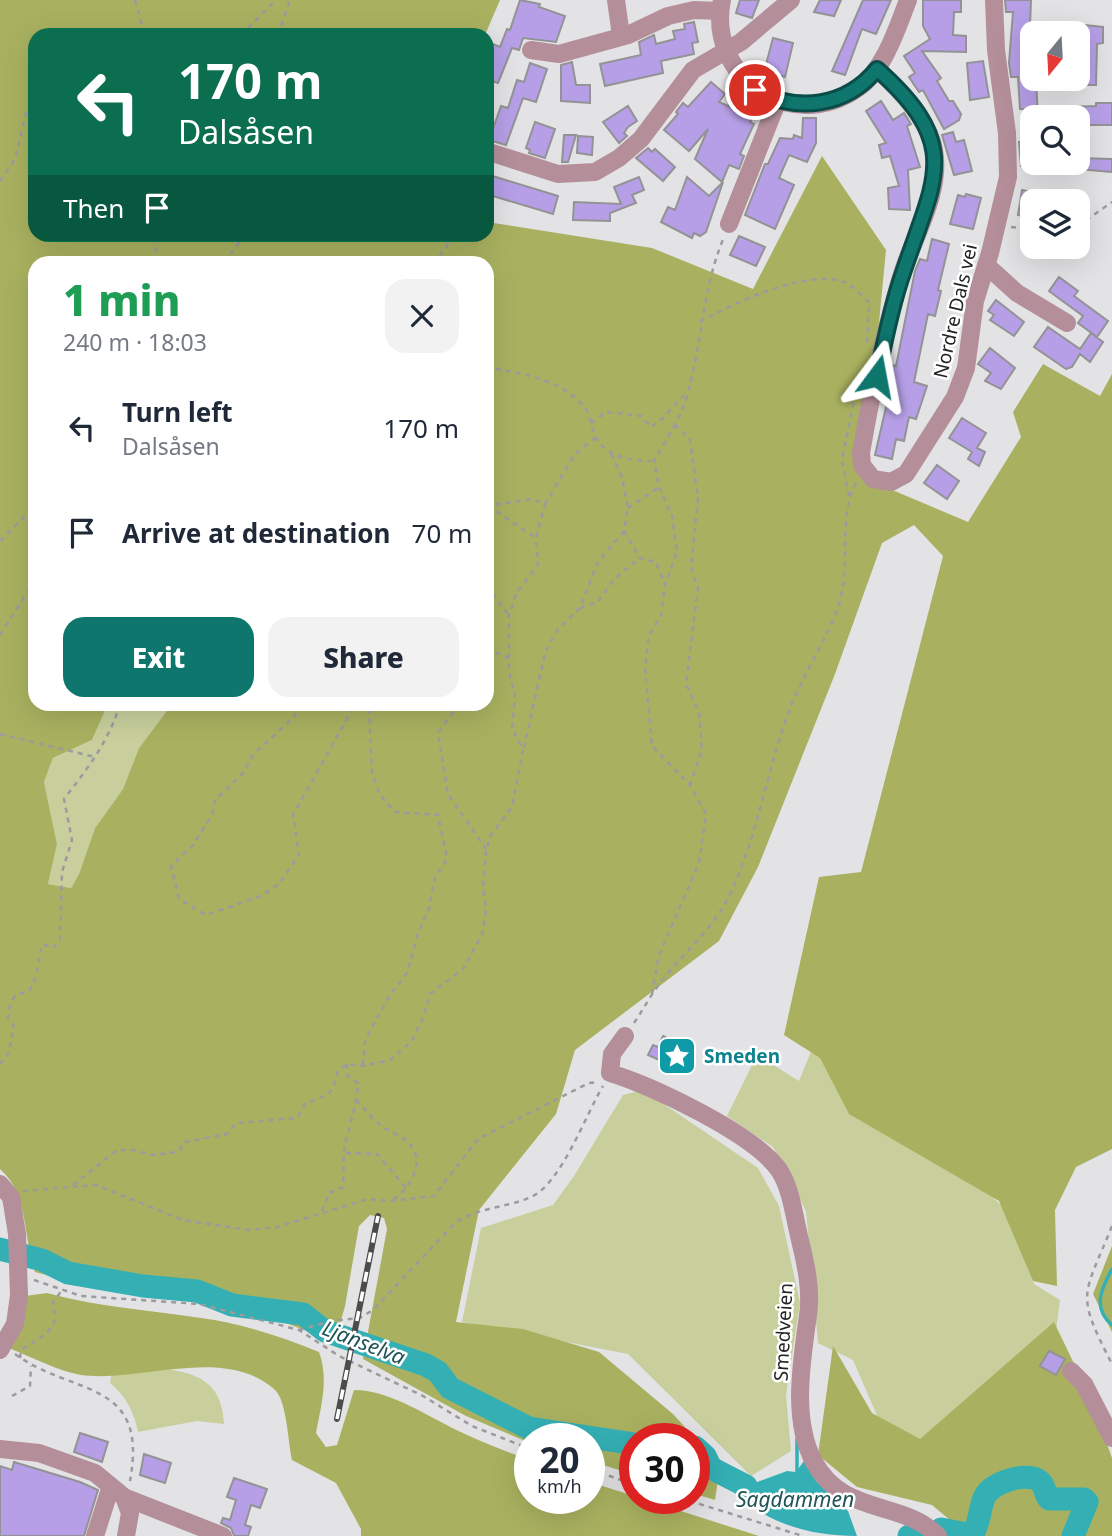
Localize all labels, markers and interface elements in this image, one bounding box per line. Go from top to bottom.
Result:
north arrow [1020,21,1090,91]
map controls [1020,21,1090,259]
text: 170 m [178,47,323,113]
icon: left [63,56,154,147]
pin [725,60,785,120]
icon: arrive [736,71,774,109]
button: search [1020,105,1090,175]
text: Dalsåsen [178,110,314,153]
icon: arrive [138,189,176,227]
button: layers [1020,189,1090,259]
text: Then [63,190,124,226]
street label: Nordre Dals vei [927,241,983,381]
text: 1 min [63,271,180,328]
button: close [385,279,459,353]
text: 240 m · 18:03 [63,326,207,358]
position arrow [840,339,914,413]
text: Turn left [122,394,233,430]
icon: left [63,409,101,447]
text: 170 m [383,410,459,446]
text: Dalsåsen [122,430,220,462]
icon: arrive [63,514,101,552]
text: Arrive at destination [122,515,391,551]
text: 70 m [412,515,472,551]
button: Exit [63,617,254,697]
button: Share [268,617,459,697]
place icon: Smeden [656,1035,698,1077]
place label: Smeden [704,1043,780,1069]
street label: Smedveien [767,1282,799,1382]
water label: Ljanselva [319,1313,409,1371]
speed limit sign: 30 [619,1423,710,1514]
text: 20 [539,1436,580,1483]
text: km/h [537,1474,582,1498]
water label: Sagdammen [736,1485,854,1513]

